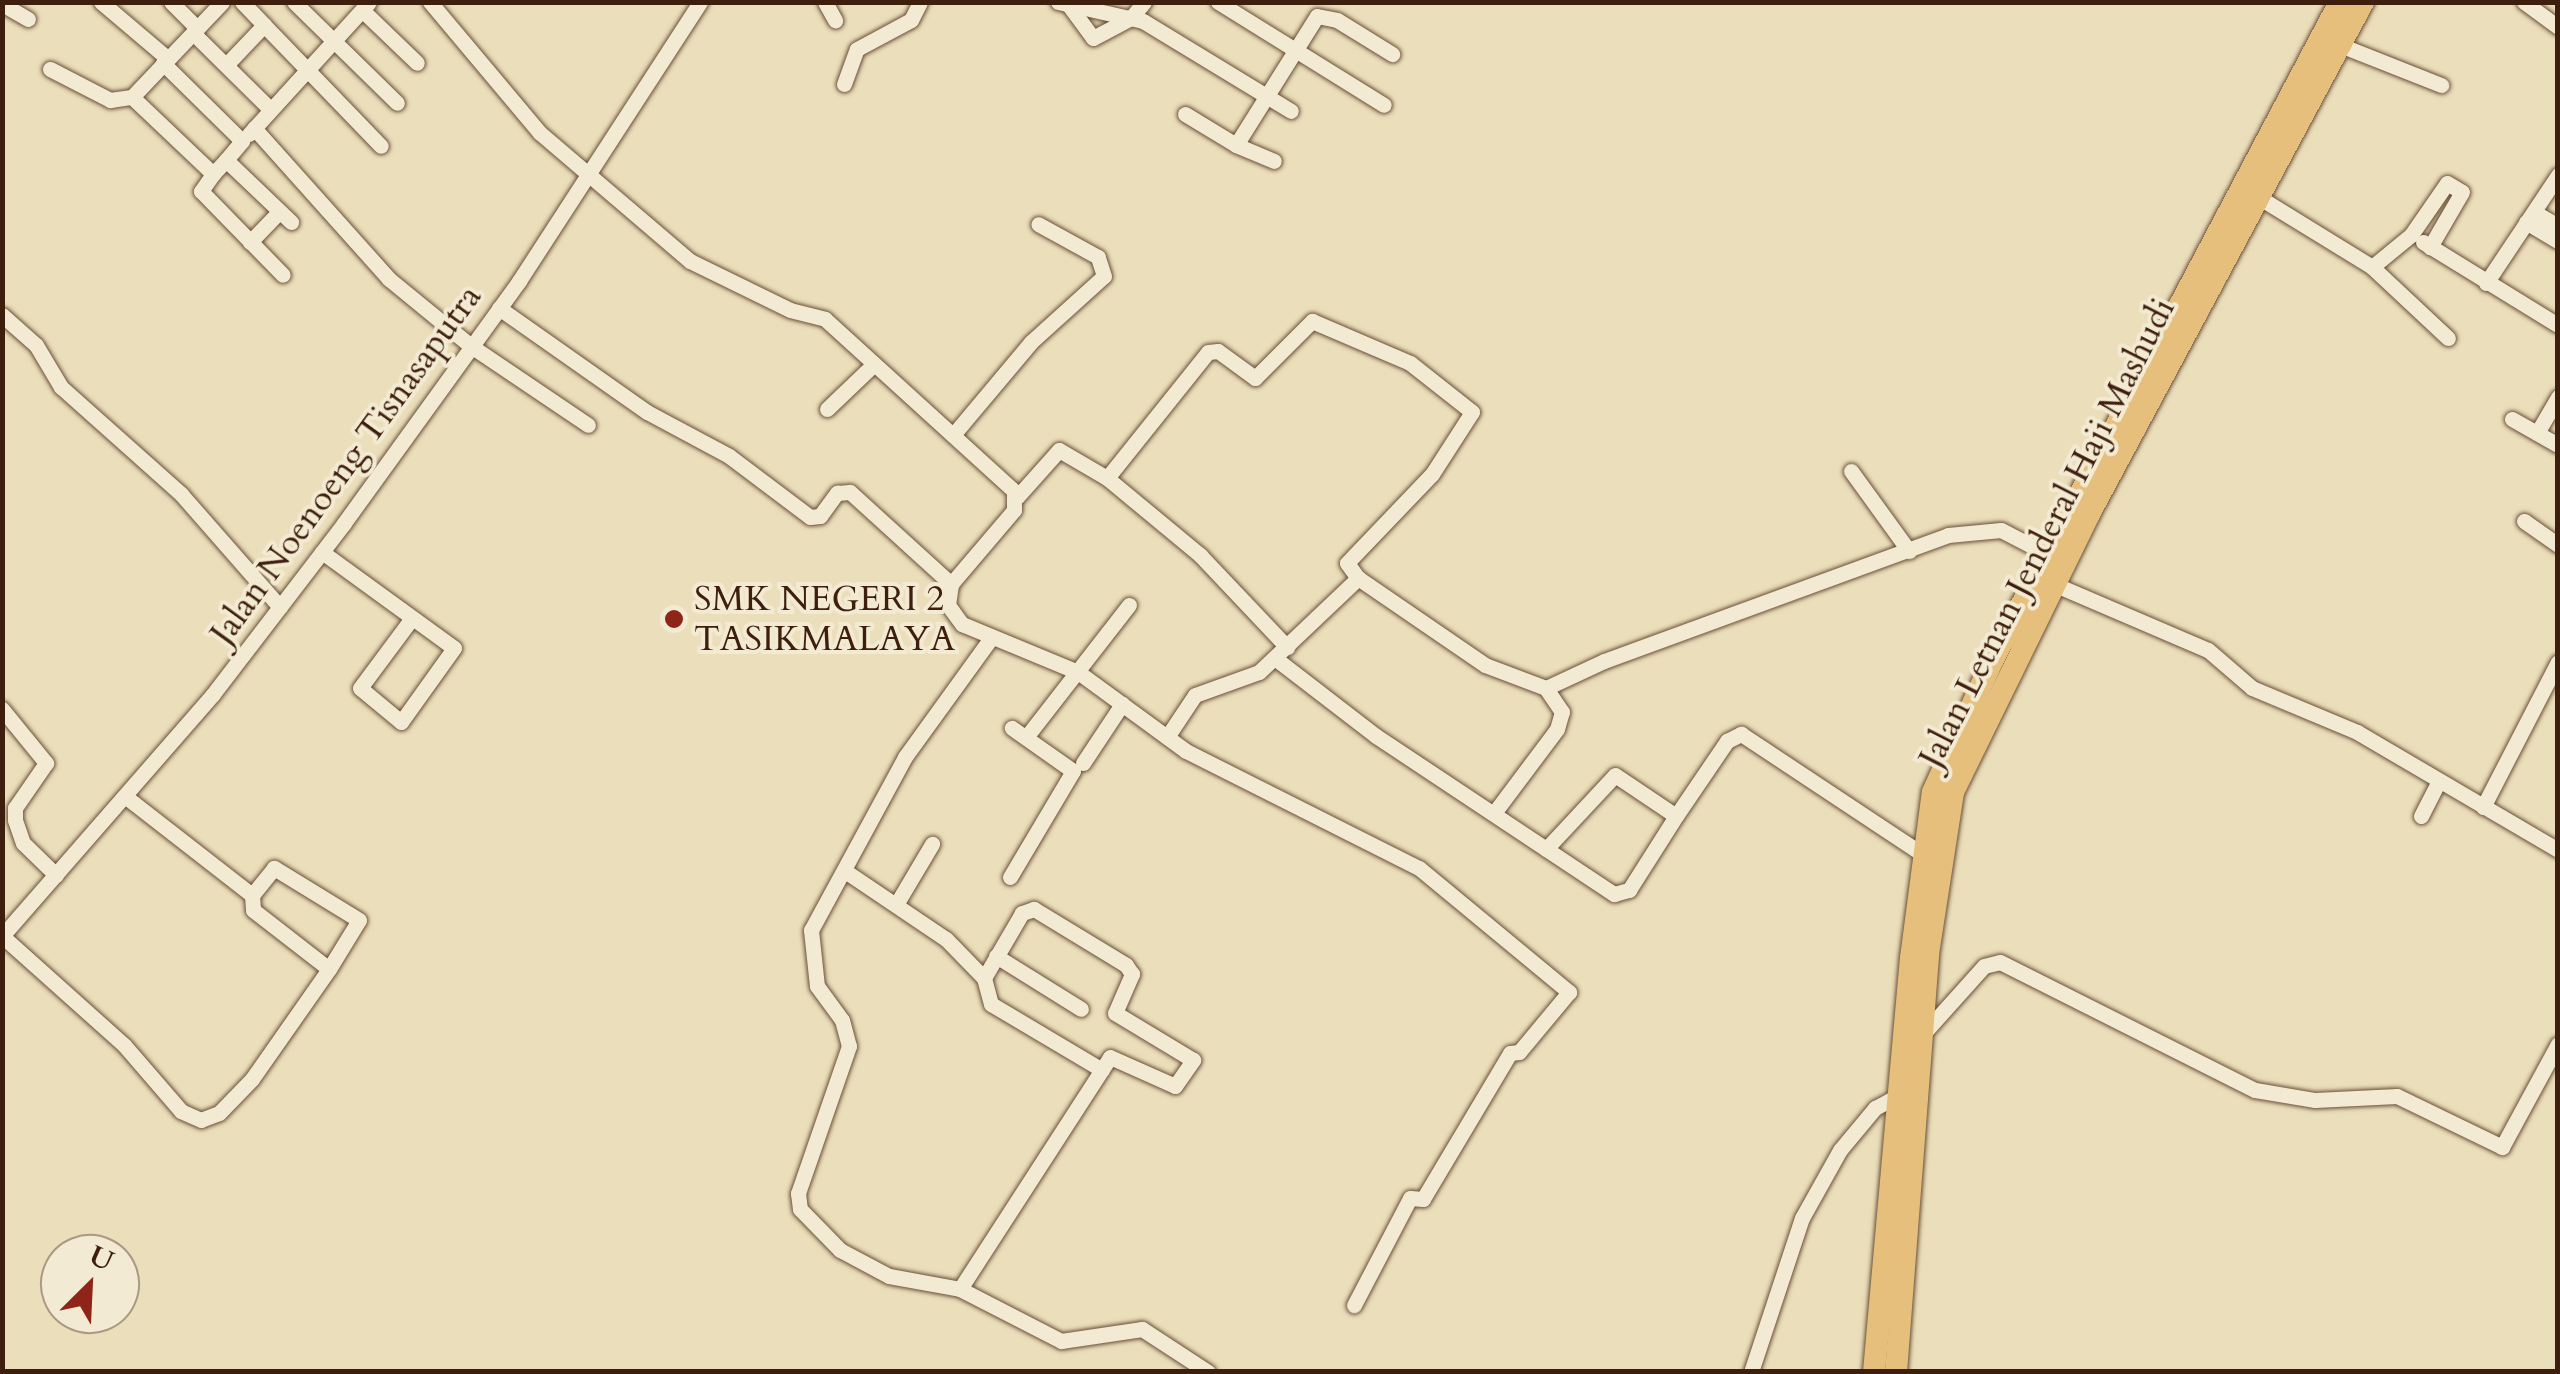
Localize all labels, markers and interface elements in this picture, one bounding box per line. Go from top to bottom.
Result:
street label: Jalan Noenoeng Tisnasaputra [201,277,491,653]
street label: Jalan Letnan Jenderal Haji Mashudi [1910,291,2184,775]
place label: SMK NEGERI 2 TASIKMALAYA [694,578,955,660]
marker: SMK NEGERI 2 TASIKMALAYA [663,608,685,630]
north arrow [40,1234,140,1334]
text: U [83,1236,120,1280]

